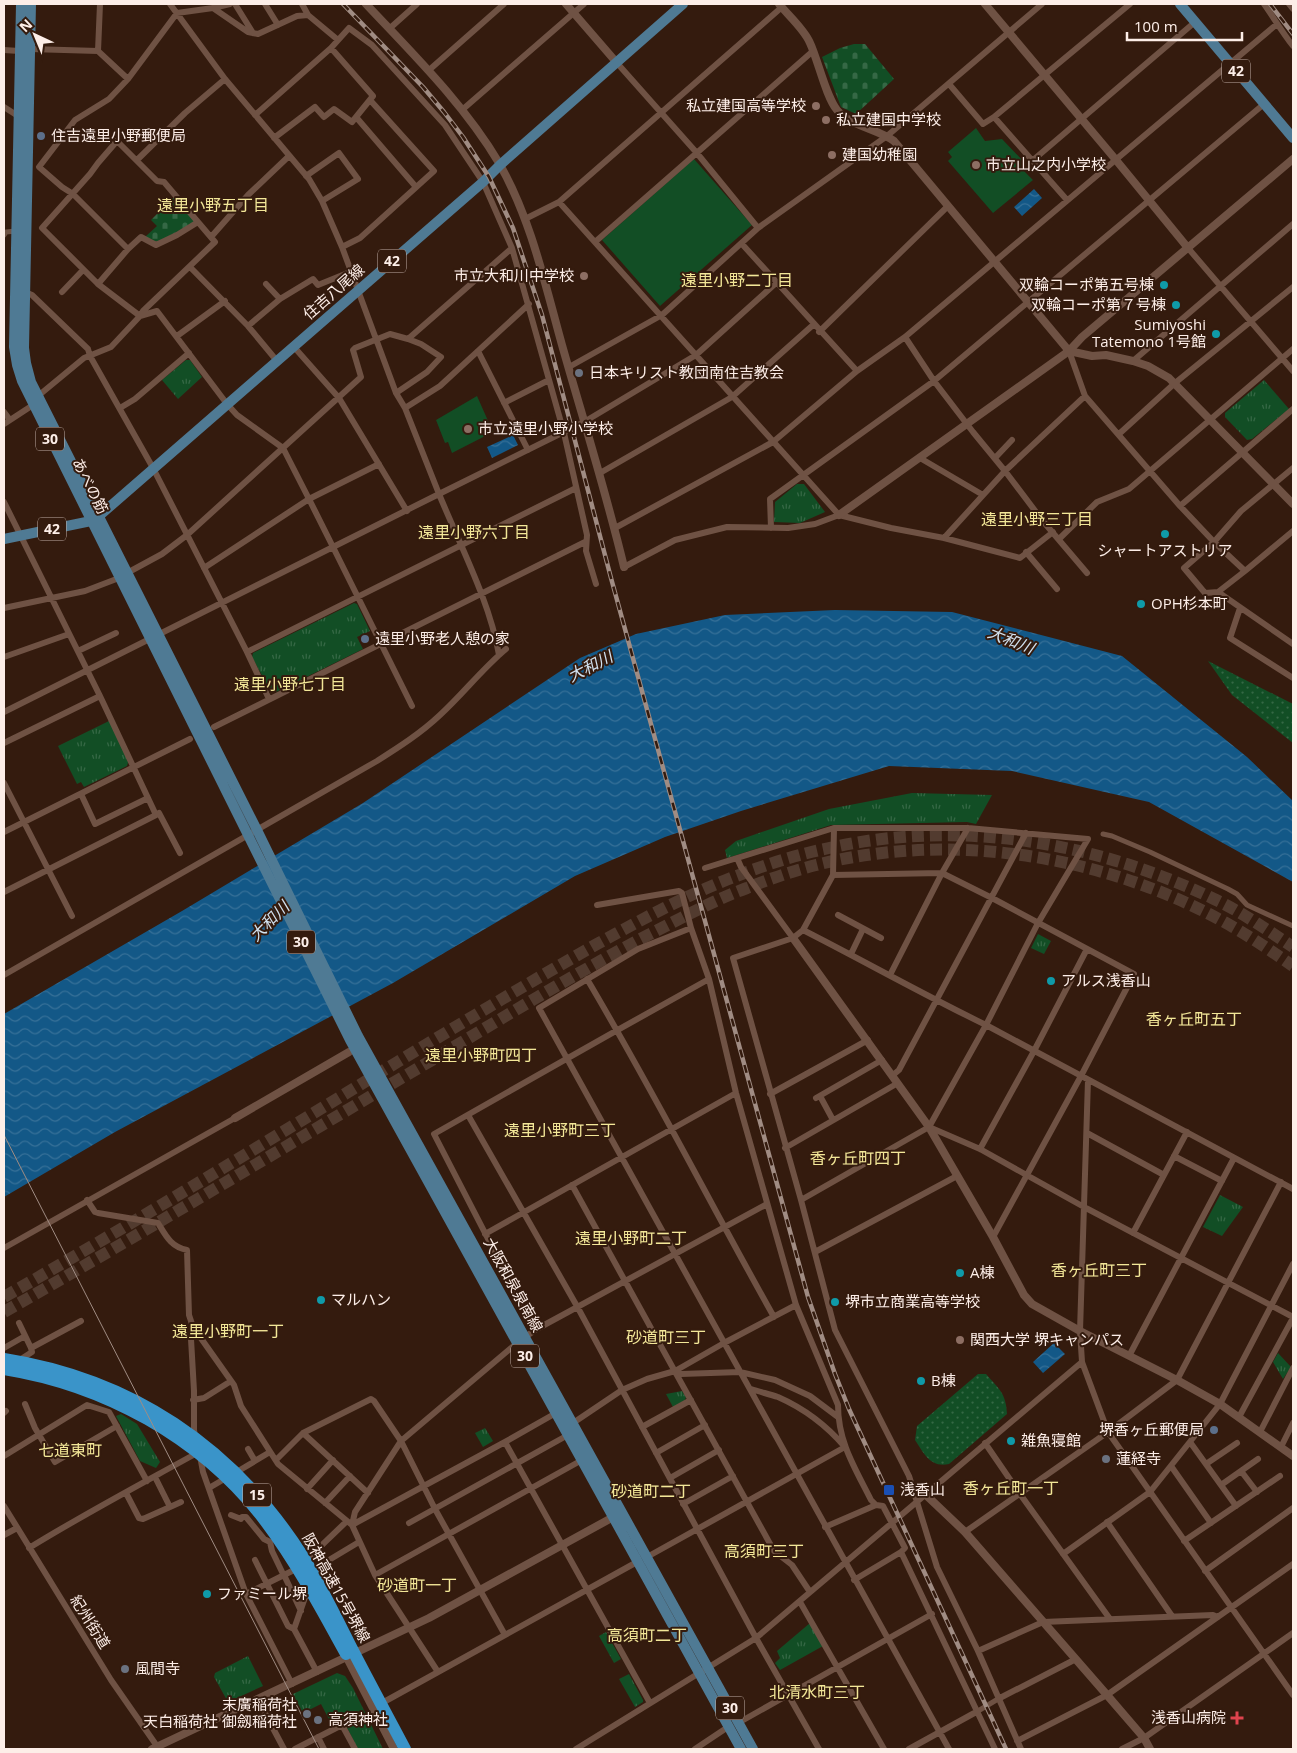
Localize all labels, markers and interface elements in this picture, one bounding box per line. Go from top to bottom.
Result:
north arrow [10,10,60,60]
scale bar [1127,10,1242,42]
text: N [15,14,36,36]
text: 100 m [1134,16,1178,36]
road number: 42 [1222,59,1250,82]
place label: 私立建国高等学校 [686,95,806,115]
marker: 私立建国高等学校 [810,100,822,112]
place label: 私立建国中学校 [836,109,941,129]
marker: 私立建国中学校 [820,114,832,126]
place label: 住吉遠里小野郵便局 [51,125,186,145]
marker: 住吉遠里小野郵便局 [35,130,47,142]
place label: 建国幼稚園 [842,144,917,164]
marker: 建国幼稚園 [826,149,838,161]
place label: 市立山之内小学校 [986,154,1106,174]
marker: 市立山之内小学校 [970,159,982,171]
district label: 遠里小野五丁目 [157,194,269,216]
road number: 42 [378,250,406,272]
street label: 住吉八尾線 [298,259,368,323]
place label: 市立大和川中学校 [454,265,574,285]
district label: 遠里小野二丁目 [681,269,793,291]
marker: 市立大和川中学校 [578,270,590,282]
place label: 双輪コーポ第五号棟 [1019,274,1154,294]
marker: 双輪コーポ第五号棟 [1158,279,1170,291]
place label: 双輪コーポ第７号棟 [1031,294,1166,314]
marker: 双輪コーポ第７号棟 [1170,299,1182,311]
place label: Sumiyoshi Tatemono 1号館 [1092,314,1206,351]
marker: Sumiyoshi Tatemono 1号館 [1210,328,1222,340]
place label: 日本キリスト教団南住吉教会 [589,362,784,382]
marker: 日本キリスト教団南住吉教会 [573,367,585,379]
place label: 市立遠里小野小学校 [478,418,613,438]
marker: 市立遠里小野小学校 [462,423,474,435]
road number: 30 [36,428,64,450]
street label: あべの筋 [68,454,113,517]
district label: 遠里小野三丁目 [981,508,1093,530]
road number: 42 [38,518,66,540]
district label: 遠里小野六丁目 [418,521,530,543]
marker: シャートアストリア [1159,528,1171,540]
place label: シャートアストリア [1097,540,1233,560]
place label: OPH杉本町 [1151,593,1228,613]
marker: OPH杉本町 [1135,598,1147,610]
water label: 大和川 [985,621,1039,660]
place label: 遠里小野老人憩の家 [375,628,510,648]
marker: 遠里小野老人憩の家 [359,633,371,645]
water label: 大和川 [564,644,618,687]
district label: 遠里小野七丁目 [234,673,346,695]
water label: 大和川 [244,895,295,946]
road number: 30 [287,930,315,954]
place label: アルス浅香山 [1061,970,1151,990]
marker: アルス浅香山 [1045,975,1057,987]
district label: 香ヶ丘町五丁 [1146,1008,1242,1030]
district label: 遠里小野町四丁 [425,1044,537,1066]
district label: 遠里小野町三丁 [504,1119,616,1141]
district label: 香ヶ丘町四丁 [810,1147,906,1169]
district label: 遠里小野町二丁 [575,1227,687,1249]
street label: 大阪和泉泉南線 [480,1234,548,1335]
district label: 香ヶ丘町三丁 [1051,1259,1147,1281]
place label: A棟 [970,1262,995,1282]
marker: A棟 [954,1267,966,1279]
place label: マルハン [331,1289,391,1309]
place label: 堺市立商業高等学校 [845,1291,980,1311]
marker: マルハン [315,1294,327,1306]
marker: 堺市立商業高等学校 [829,1296,841,1308]
district label: 遠里小野町一丁 [172,1320,284,1342]
district label: 砂道町三丁 [626,1326,706,1348]
place label: 関西大学 堺キャンパス [970,1329,1124,1349]
marker: 関西大学 堺キャンパス [954,1334,966,1346]
road number: 30 [511,1344,539,1368]
place label: B棟 [931,1370,956,1390]
marker: B棟 [915,1375,927,1387]
place label: 堺香ヶ丘郵便局 [1099,1419,1204,1439]
marker: 堺香ヶ丘郵便局 [1208,1424,1220,1436]
place label: 雑魚寝館 [1021,1430,1081,1450]
marker: 雑魚寝館 [1005,1435,1017,1447]
district label: 七道東町 [38,1439,102,1461]
place label: 蓮経寺 [1116,1448,1161,1468]
marker: 蓮経寺 [1100,1453,1112,1465]
district label: 香ヶ丘町一丁 [963,1477,1059,1499]
place label: 浅香山 [900,1479,945,1499]
district label: 砂道町二丁 [611,1480,691,1502]
marker: 浅香山 [882,1483,896,1497]
road number: 15 [243,1484,271,1506]
street label: 阪神高速15号堺線 [299,1529,375,1646]
district label: 高須町三丁 [724,1540,804,1562]
district label: 砂道町一丁 [377,1574,457,1596]
place label: ファミール堺 [217,1583,307,1603]
marker: ファミール堺 [201,1588,213,1600]
street label: 紀州街道 [66,1591,115,1652]
district label: 高須町二丁 [607,1624,687,1646]
place label: 風間寺 [135,1658,180,1678]
marker: 風間寺 [119,1663,131,1675]
district label: 北清水町三丁 [769,1681,865,1703]
place label: 末廣稲荷社 天白稲荷社 御劔稲荷社 [143,1694,297,1731]
road number: 30 [716,1696,744,1720]
place label: 浅香山病院 [1151,1707,1226,1727]
marker: 末廣稲荷社 天白稲荷社 御劔稲荷社 [301,1708,313,1720]
place label: 高須神社 [328,1709,388,1729]
marker: 浅香山病院 [1230,1711,1244,1725]
marker: 高須神社 [312,1714,324,1726]

